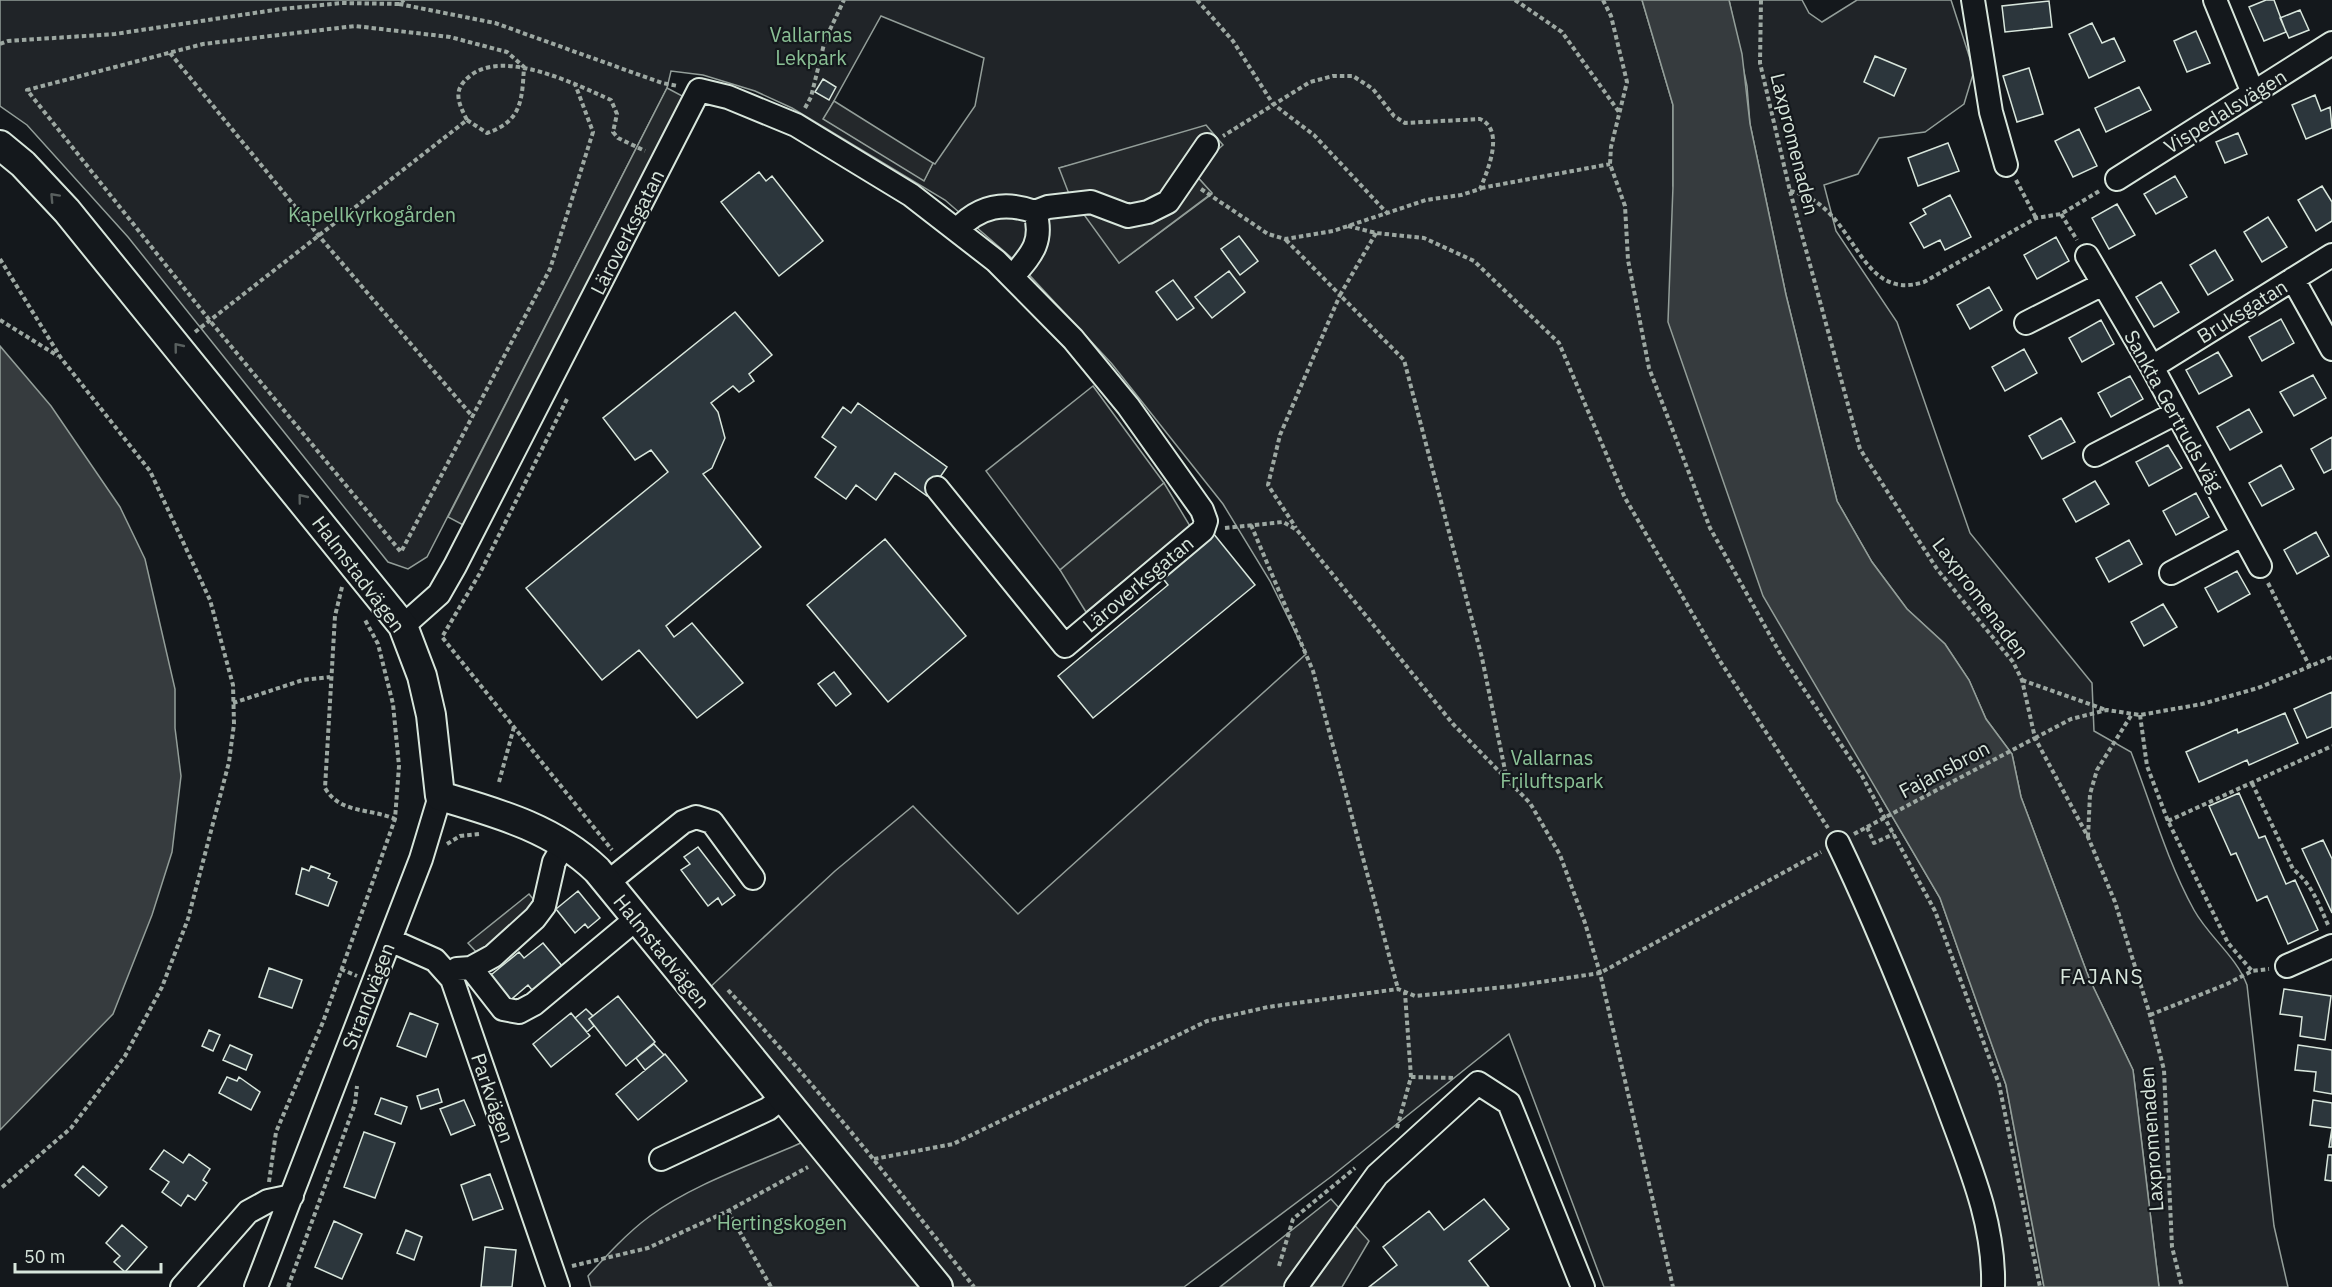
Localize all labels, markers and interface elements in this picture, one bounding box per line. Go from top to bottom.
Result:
park label: Vallarnas Lekpark [770,21,852,71]
street label: Vispedalsvägen [2159,63,2291,159]
street label: Laxpromenaden [1764,70,1826,218]
street label: Läroverksgatan [584,165,670,299]
one-way arrow [50,193,61,204]
park label: Kapellkyrkogården [288,201,456,228]
street label: Bruksgatan [2192,273,2292,349]
street label: Sankta Gertruds väg [2118,325,2230,497]
one-way arrow [175,343,186,354]
one-way arrow [298,494,309,505]
street label: Halmstadvägen [306,510,412,638]
street label: Läroverksgatan [1077,530,1199,638]
street label: Laxpromenaden [1927,532,2035,664]
street label: Fajansbron [1894,734,1994,804]
park label: Vallarnas Friluftspark [1500,744,1604,794]
street label: Halmstadvägen [608,888,716,1014]
street label: Strandvägen [335,939,401,1053]
district label: FAJANS [2060,962,2144,990]
street label: Parkvägen [465,1049,521,1147]
street label: Laxpromenaden [2132,1066,2170,1212]
park label: Hertingskogen [717,1209,847,1236]
scale bar [15,1236,160,1274]
text: 50 m [24,1245,66,1268]

